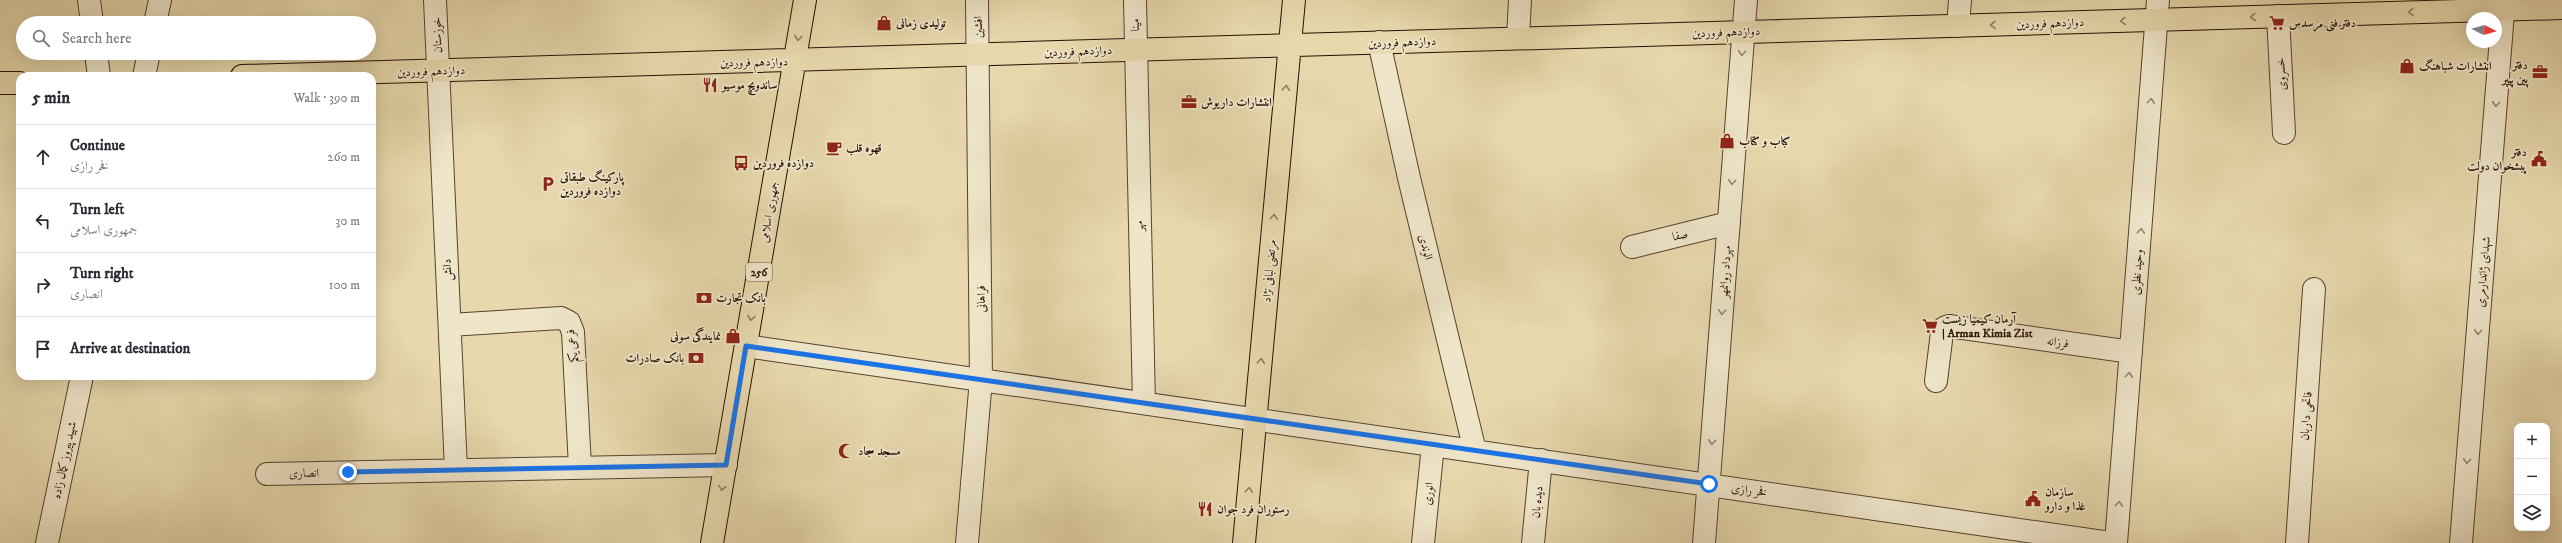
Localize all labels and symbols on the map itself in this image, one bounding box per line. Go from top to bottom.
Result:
one-way arrow [2408,8,2414,17]
north arrow [2466,12,2502,48]
one-way arrow [2250,13,2256,21]
shop icon: تولیدی زمانی [875,14,893,32]
supermarket icon: دفتر فنی مرسدس [2268,14,2286,32]
street label: افشین [971,15,986,38]
street label: دوازدهم فروردین [2016,15,2085,35]
place label: تولیدی زمانی [895,16,947,31]
one-way arrow [2120,16,2126,25]
place label: دفتر فنی مرسدس [2289,16,2356,32]
street label: خوزستان [429,17,446,53]
street label: مینا [1128,18,1143,32]
one-way arrow [1990,20,1996,29]
street label: دوازدهم فروردین [1692,24,1761,44]
street label: دوازدهم فروردین [1368,34,1437,54]
one-way arrow [795,35,803,42]
street label: دوازدهم فروردین [1044,43,1113,63]
one-way arrow [1738,50,1747,56]
street label: دوازدهم فروردین [720,54,788,74]
street label: خسروی [2273,57,2290,91]
shop icon: انتشارات شباهنگ [2398,57,2416,75]
place label: انتشارات شباهنگ [2419,58,2492,74]
place label: دفتر پین پیپر [2500,58,2529,88]
street label: دوازدهم فروردین [397,63,466,83]
office icon: دفتر پین پیپر [2531,63,2549,81]
restaurant icon: ساندویچ موسیو [701,76,719,94]
place label: ساندویچ موسیو [720,78,777,96]
one-way arrow [1281,85,1290,91]
office icon: انتشارات داریوش [1180,93,1198,111]
place label: انتشارات داریوش [1201,95,1272,110]
one-way arrow [2146,98,2155,104]
one-way arrow [2492,101,2501,108]
shop icon: کباب و کتاب [1718,132,1736,150]
place label: کباب و کتاب [1739,134,1790,149]
cafe icon: قهوه قلب [825,139,843,157]
place label: قهوه قلب [846,141,882,156]
place label: دفتر پبشخوان دولت [2467,145,2527,174]
public building icon: دفتر پبشخوان دولت [2530,150,2548,168]
bus stop icon: دوازده فروردین [732,154,750,172]
place label: دوازده فروردین [753,156,814,171]
place label: پارکینگ طبقاتی دوازده فروردین [559,169,625,199]
parking icon: پارکینگ طبقاتی دوازده فروردین [539,175,557,193]
one-way arrow [1728,179,1737,185]
street label: جمهوری اسلامی [757,180,782,244]
one-way arrow [1269,214,1278,220]
street label: مهر [1132,220,1147,233]
street label: صفا [1671,226,1690,245]
one-way arrow [2136,228,2145,234]
street label: الوندی [1415,233,1436,262]
street label: شهدای ژاندارمری [2473,236,2495,308]
street label: مرتضی لبافی نژاد [1259,239,1281,303]
street label: مهرداد روانمهر [1716,245,1735,301]
street label: وحید نظری [2128,248,2147,296]
street label: دانش [439,258,457,281]
road number: 256 [746,263,772,281]
street label: فراهانی [974,285,989,313]
bank icon: بانک تجارت [695,289,713,307]
place label: بانک تجارت [716,291,766,306]
one-way arrow [1718,309,1727,315]
place label: آرمان کیمیا زیست | Arman Kimia Zist [1942,311,2033,341]
one-way arrow [747,315,756,321]
supermarket icon: آرمان کیمیا زیست | Arman Kimia Zist [1921,317,1939,335]
place label: نمایندگی سونی [669,326,721,344]
shop icon: نمایندگی سونی [724,327,742,345]
street label: فرعی یکم [563,328,585,364]
one-way arrow [2473,329,2482,335]
street label: فرزانه [2046,334,2070,351]
bank icon: بانک صادرات [687,349,705,367]
place label: بانک صادرات [626,351,684,366]
one-way arrow [1256,358,1265,364]
one-way arrow [2125,371,2134,378]
street label: فاتحی داربان [2297,391,2317,441]
street label: شهید پیروز کمال زاده [49,420,81,500]
one-way arrow [1708,439,1717,445]
mosque icon: مسجد سجاد [837,442,855,460]
place label: مسجد سجاد [858,444,901,459]
one-way arrow [2463,458,2472,464]
route end [339,463,357,481]
street label: انصاری [289,466,320,481]
route start [1700,475,1718,493]
street label: انوری [1420,481,1437,506]
street label: فخر رازی [1730,481,1768,500]
one-way arrow [718,485,726,491]
street label: دیده بان [1528,485,1547,519]
place label: سازمان غذا و دارو [2043,485,2086,514]
one-way arrow [1244,487,1253,493]
public building icon: سازمان غذا و دارو [2024,490,2042,508]
restaurant icon: رستوران فرد جوان [1196,500,1214,518]
one-way arrow [2115,501,2124,507]
place label: رستوران فرد جوان [1217,502,1290,517]

